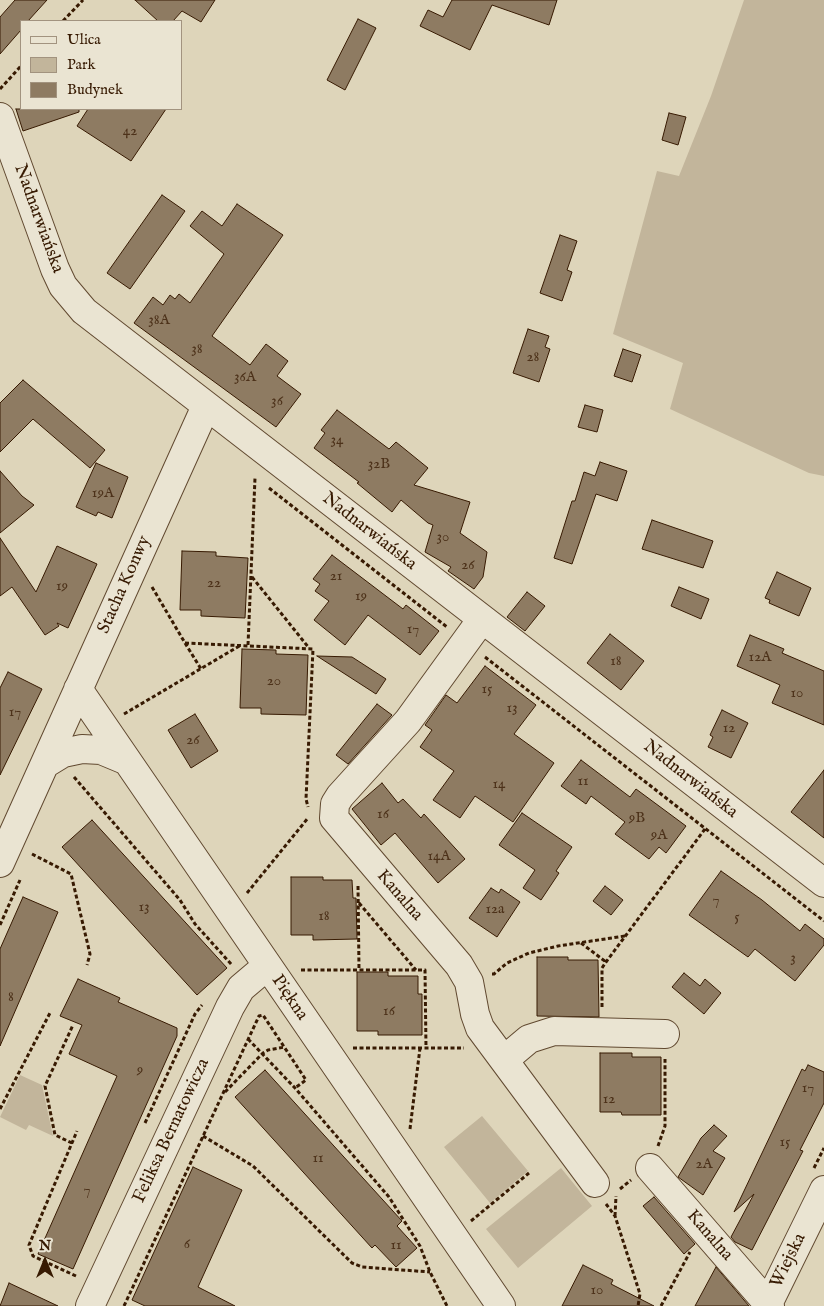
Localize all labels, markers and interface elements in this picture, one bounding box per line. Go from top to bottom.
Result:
legend [20,20,182,110]
text: Ulica [67,30,101,49]
text: Park [67,55,96,74]
text: Budynek [67,80,123,99]
house number: 42 [123,123,137,141]
street label: Nadnarwiańska [8,162,68,276]
house number: 38A [148,312,170,330]
house number: 38 [191,341,203,359]
house number: 28 [527,349,539,367]
house number: 36A [234,369,256,387]
house number: 36 [271,393,283,411]
house number: 34 [331,432,343,450]
house number: 32B [368,456,390,474]
house number: 19A [92,485,114,503]
street label: Nadnarwiańska [317,488,421,576]
house number: 30 [437,529,449,547]
street label: Stacha Konwy [94,533,156,637]
house number: 26 [461,557,475,575]
house number: 21 [330,568,342,586]
house number: 22 [207,575,221,593]
house number: 19 [56,578,68,596]
house number: 19 [355,588,367,606]
house number: 17 [407,621,419,639]
house number: 12A [749,649,771,667]
house number: 18 [610,653,622,671]
house number: 20 [267,673,281,691]
house number: 15 [481,681,493,699]
house number: 10 [791,685,803,703]
house number: 13 [506,700,518,718]
house number: 17 [9,704,21,722]
house number: 12 [723,720,735,738]
house number: 26 [186,732,200,750]
street label: Nadnarwiańska [638,736,742,824]
house number: 11 [577,773,589,791]
house number: 14 [493,776,505,794]
house number: 16 [377,806,389,824]
house number: 9B [629,810,645,828]
house number: 9A [651,827,667,845]
house number: 14A [427,848,451,866]
street label: Kanalna [371,866,427,926]
house number: 7 [712,892,720,910]
house number: 13 [138,899,150,917]
house number: 12a [485,901,505,919]
house number: 18 [318,908,330,926]
house number: 5 [734,909,740,927]
house number: 3 [790,950,796,968]
street label: Piękna [266,971,312,1025]
house number: 8 [8,989,14,1007]
house number: 16 [383,1003,395,1021]
street label: Feliksa Bernatowicza [129,1055,215,1207]
house number: 9 [137,1062,143,1080]
house number: 17 [802,1080,814,1098]
house number: 12 [603,1091,615,1109]
house number: 15 [779,1134,791,1152]
house number: 11 [312,1150,324,1168]
house number: 2A [695,1156,713,1174]
house number: 7 [83,1182,91,1200]
street label: Kanalna [681,1206,737,1266]
street label: Wiejska [767,1230,811,1292]
north arrow [20,1236,70,1286]
house number: 6 [184,1236,190,1254]
text: N [39,1237,51,1255]
house number: 11 [390,1237,402,1255]
house number: 10 [591,1282,603,1300]

